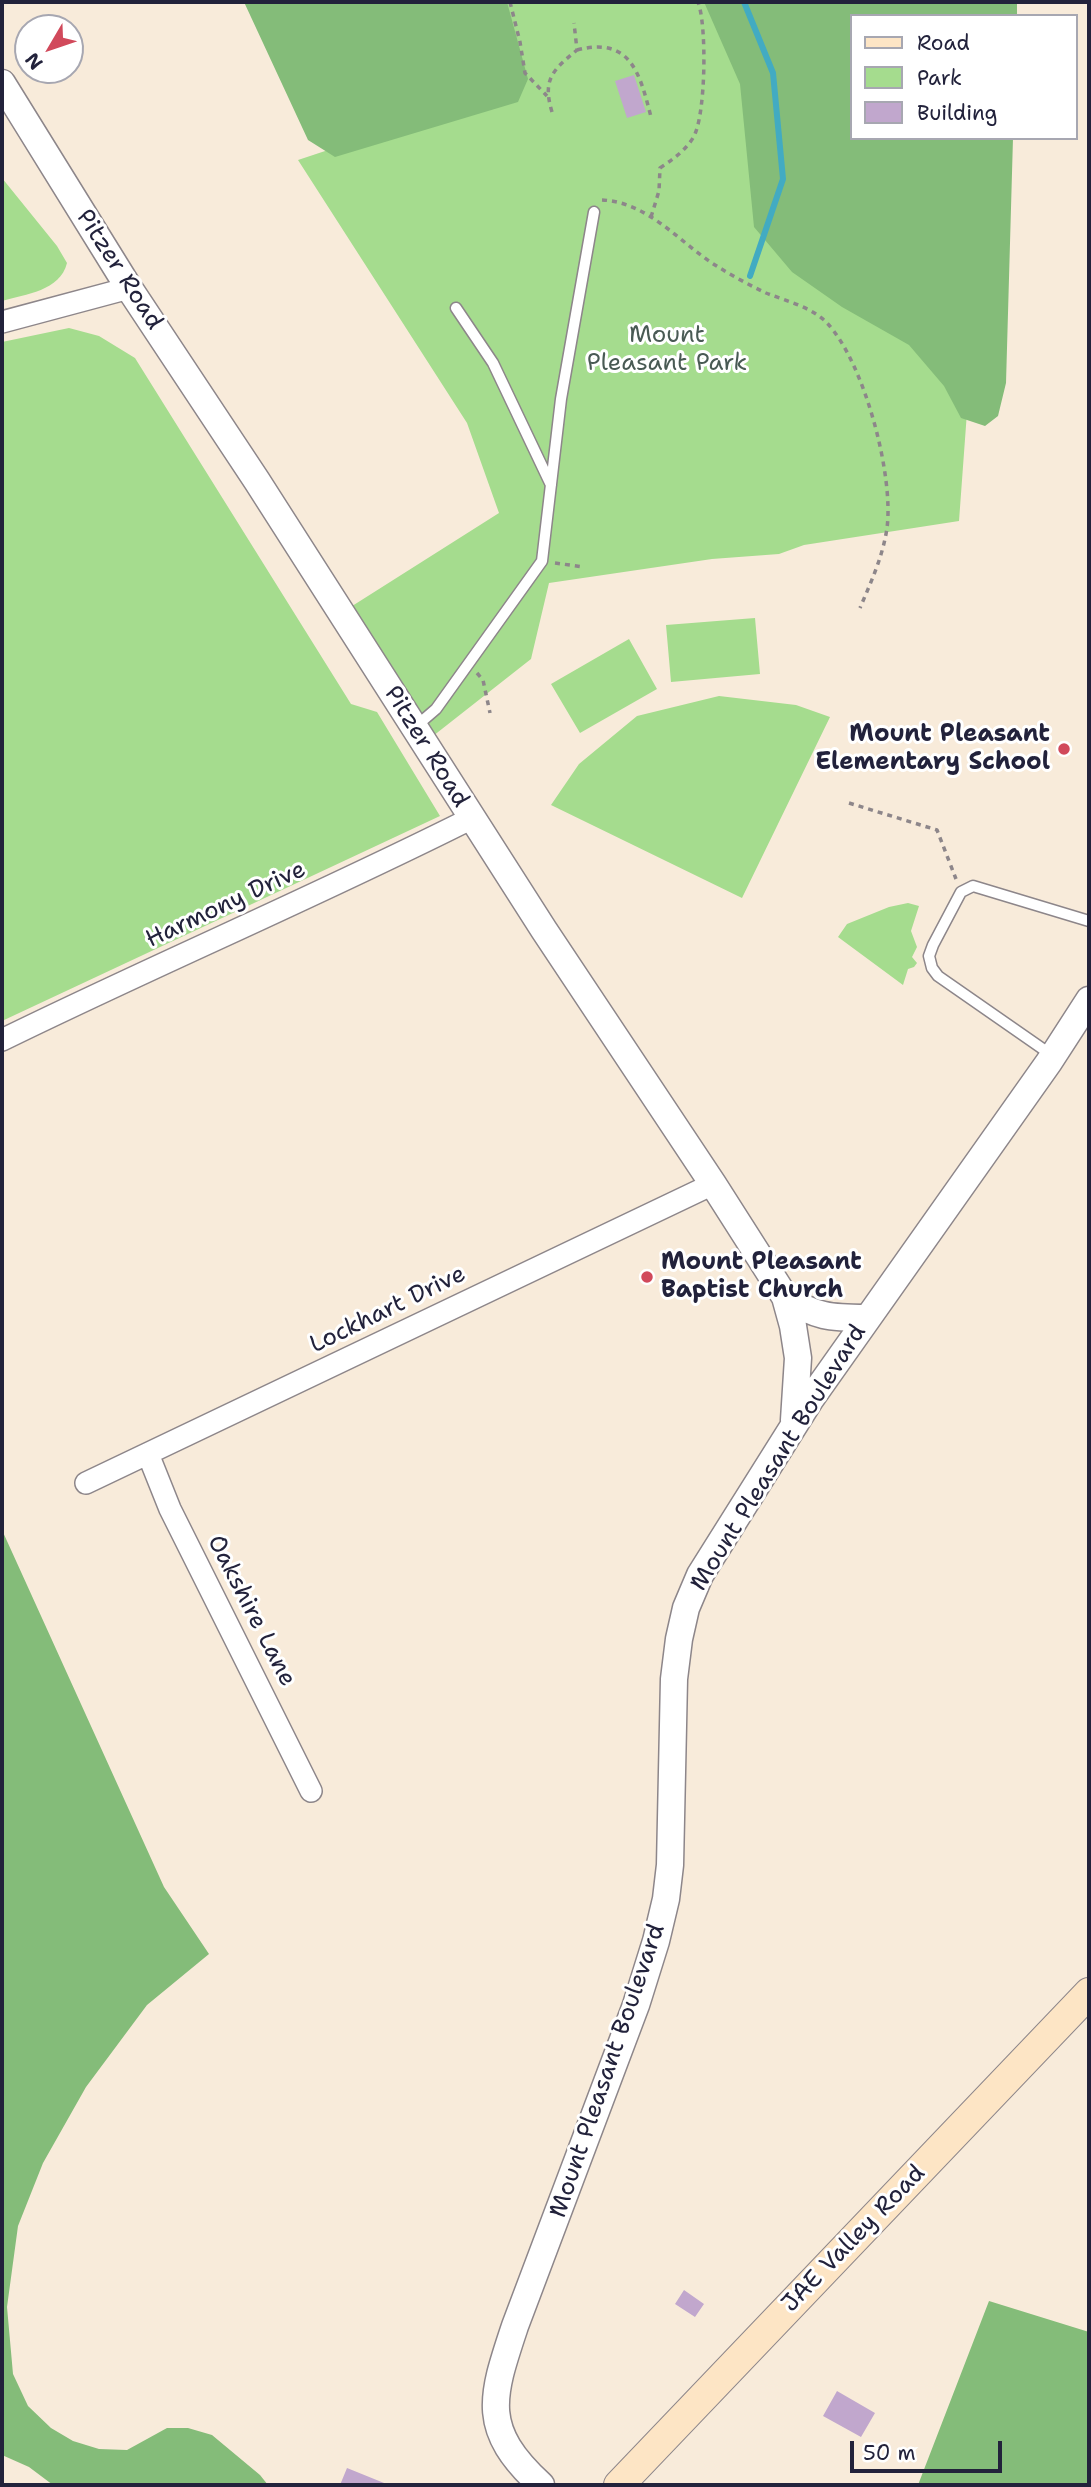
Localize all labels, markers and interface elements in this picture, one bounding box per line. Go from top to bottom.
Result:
north arrow [14,14,84,84]
legend [850,14,1077,140]
text: Road [917,29,970,57]
text: N [19,48,48,75]
text: Park [917,64,962,92]
text: Building [917,99,997,127]
street label: Pitzer Road [70,205,168,335]
park label: Mount Pleasant Park [587,322,747,378]
street label: Pitzer Road [377,681,475,813]
place label: Mount Pleasant Elementary School [815,721,1050,777]
marker: Mount Pleasant Elementary School [1056,741,1072,757]
street label: Harmony Drive [142,855,310,955]
place label: Mount Pleasant Baptist Church [661,1249,862,1305]
street label: Lockhart Drive [306,1260,470,1360]
marker: Mount Pleasant Baptist Church [639,1269,655,1285]
street label: Mount Pleasant Boulevard [685,1320,873,1596]
street label: Oakshire Lane [201,1531,301,1691]
street label: Mount Pleasant Boulevard [544,1920,672,2222]
street label: JAE Valley Road [776,2159,932,2319]
scale bar [853,2428,1005,2472]
text: 50 m [863,2439,916,2467]

